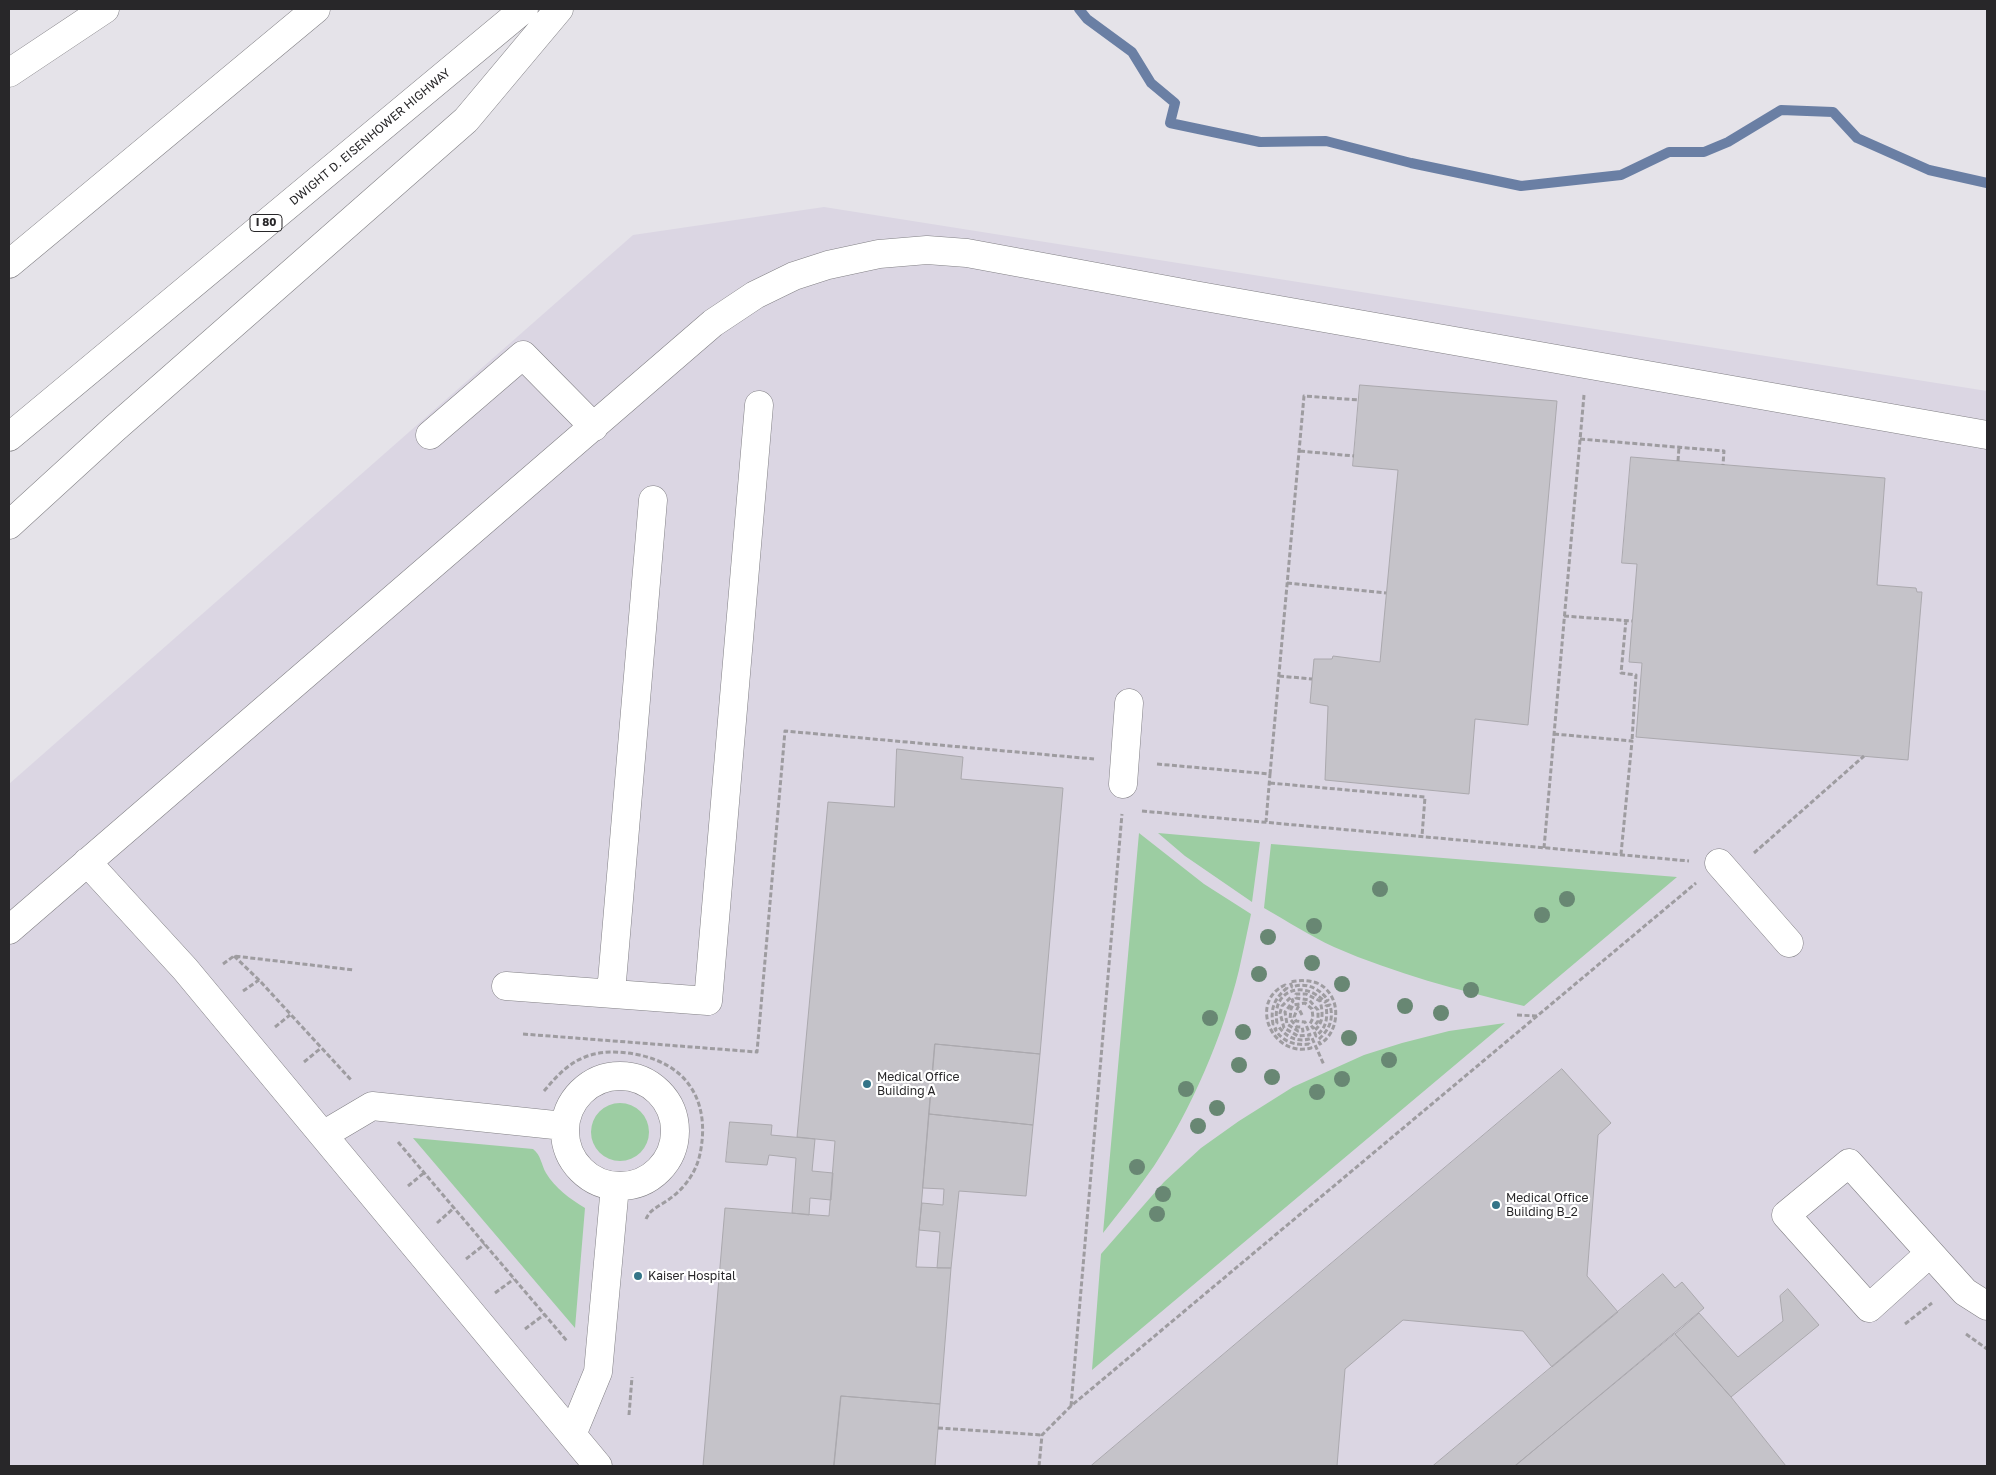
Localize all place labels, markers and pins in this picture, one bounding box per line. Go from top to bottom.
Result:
place label: Medical Office Building A [877,1070,960,1098]
marker: Medical Office Building A [861,1078,873,1090]
place label: Medical Office Building B_2 [1506,1191,1589,1219]
marker: Medical Office Building B_2 [1490,1199,1502,1211]
place label: Kaiser Hospital [648,1269,736,1283]
marker: Kaiser Hospital [632,1270,644,1282]

